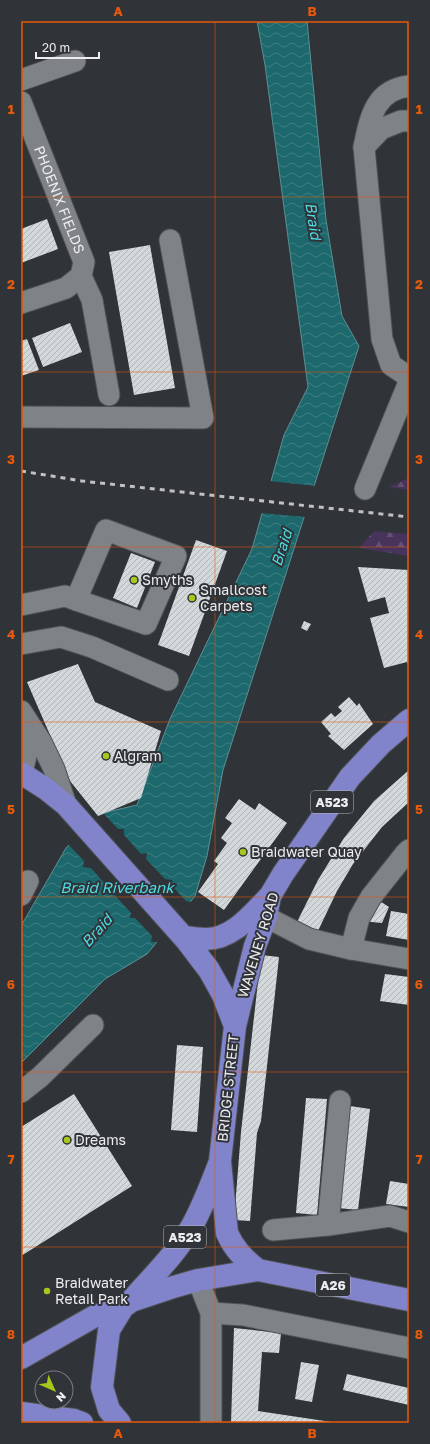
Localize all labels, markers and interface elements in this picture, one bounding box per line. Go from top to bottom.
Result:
text: A [113,3,123,19]
text: B [307,3,317,19]
scale bar [36,34,99,60]
text: 20 m [42,40,70,55]
text: 1 [8,101,15,117]
text: 1 [416,101,423,117]
street label: PHOENIX FIELDS [31,143,89,256]
water label: Braid [302,201,326,243]
text: 2 [7,276,15,292]
text: 2 [415,276,423,292]
text: 3 [7,451,15,467]
text: 3 [415,451,423,467]
water label: Braid [267,525,296,568]
place label: Smyths [142,571,193,588]
marker: Smyths [129,575,139,585]
place label: Smallcost Carpets [200,581,267,614]
marker: Smallcost Carpets [187,593,197,603]
text: 4 [7,626,15,642]
text: 4 [415,626,423,642]
place label: Algram [114,747,162,764]
marker: Algram [101,751,111,761]
road number: A523 [311,791,353,813]
text: 5 [7,801,15,817]
text: 5 [415,801,423,817]
place label: Braidwater Quay [251,843,362,860]
marker: Braidwater Quay [238,847,248,857]
water label: Braid Riverbank [60,878,175,896]
street label: WAVENEY ROAD [233,890,282,1000]
water label: Braid [77,909,117,950]
text: 6 [7,976,15,992]
text: 6 [415,976,423,992]
street label: BRIDGE STREET [213,1033,242,1143]
place label: Dreams [75,1131,126,1148]
marker: Dreams [62,1135,72,1145]
text: 7 [7,1151,15,1167]
text: 7 [415,1151,423,1167]
road number: A523 [164,1226,206,1248]
place label: Braidwater Retail Park [55,1274,129,1307]
road number: A26 [316,1274,350,1296]
marker: Braidwater Retail Park [42,1286,52,1296]
text: 8 [7,1326,15,1342]
text: 8 [415,1326,423,1342]
north arrow [34,1370,74,1410]
text: N [54,1390,69,1405]
text: A [113,1425,123,1441]
text: B [307,1425,317,1441]

